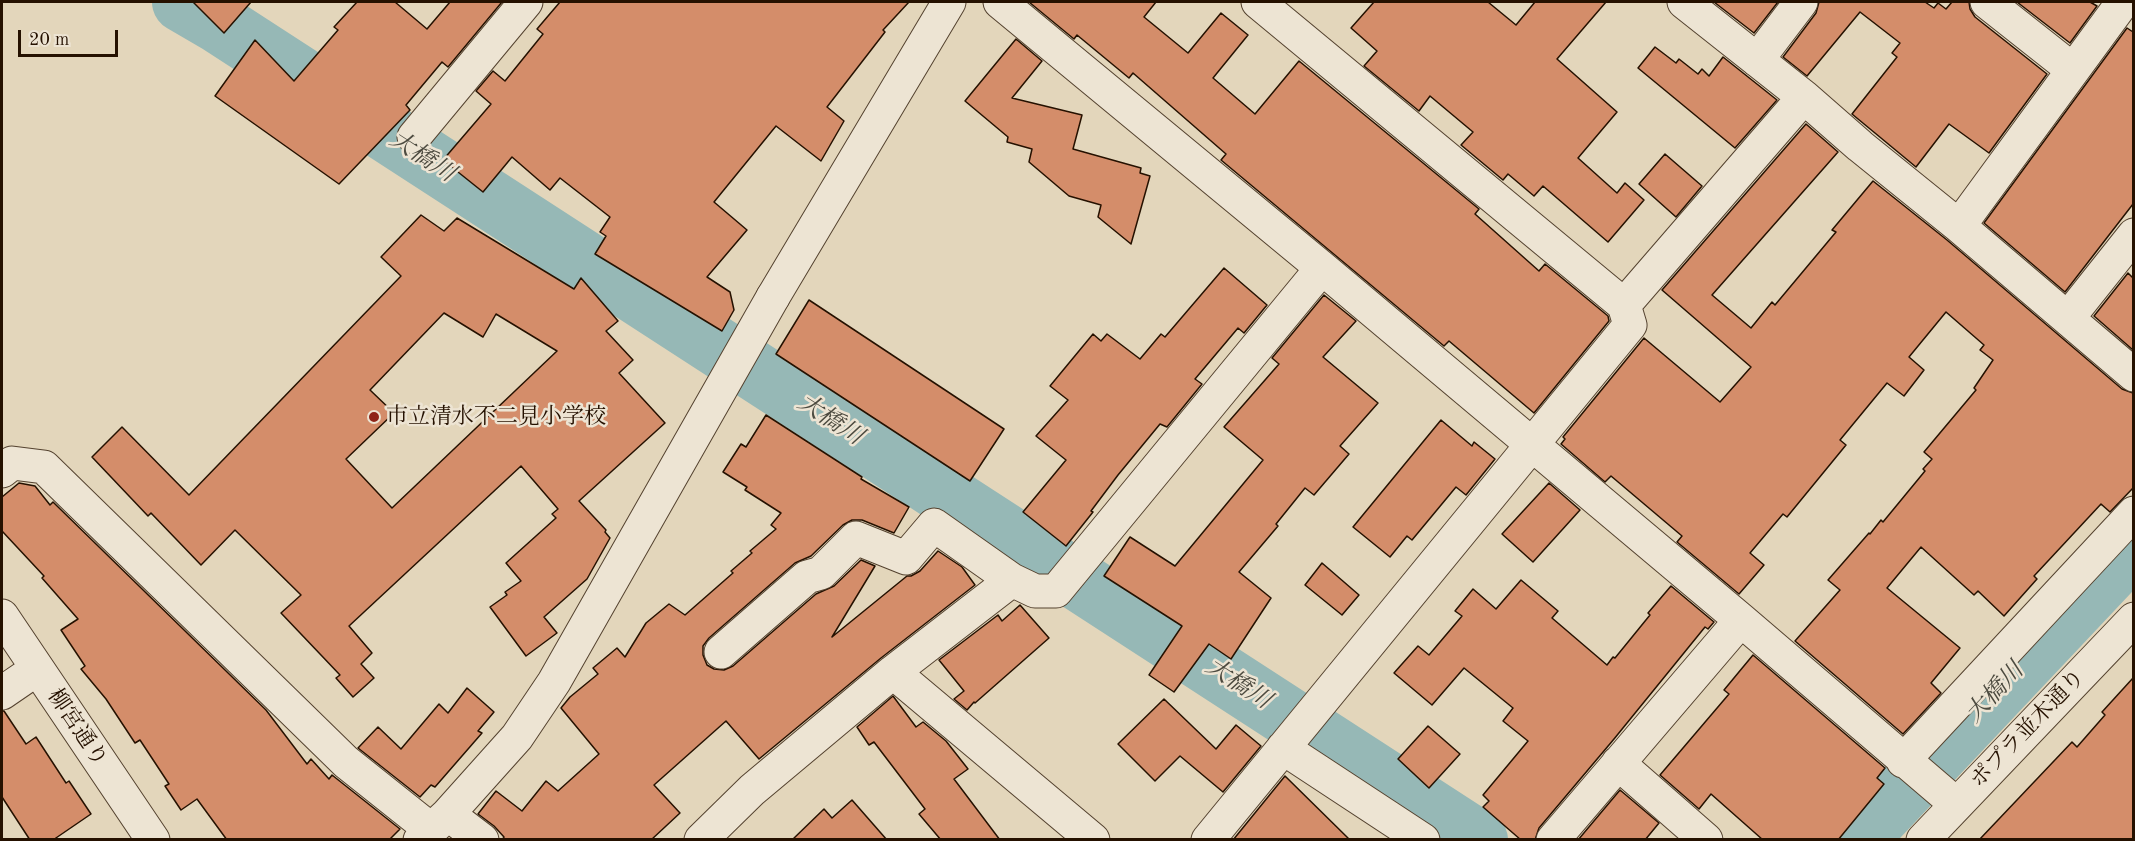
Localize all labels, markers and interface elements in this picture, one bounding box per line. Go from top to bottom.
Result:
scale bar [21,18,122,56]
text: 20 m [29,31,69,49]
water label: 大橋川 [384,125,460,189]
water label: 大橋川 [792,388,868,452]
place label: 市立清水不二見小学校 [386,404,606,430]
marker: 市立清水不二見小学校 [367,410,381,424]
water label: 大橋川 [1200,652,1276,716]
water label: 大橋川 [1960,657,2030,729]
street label: ポプラ並木通り [1965,664,2091,794]
street label: 柳宮通り [41,684,113,772]

